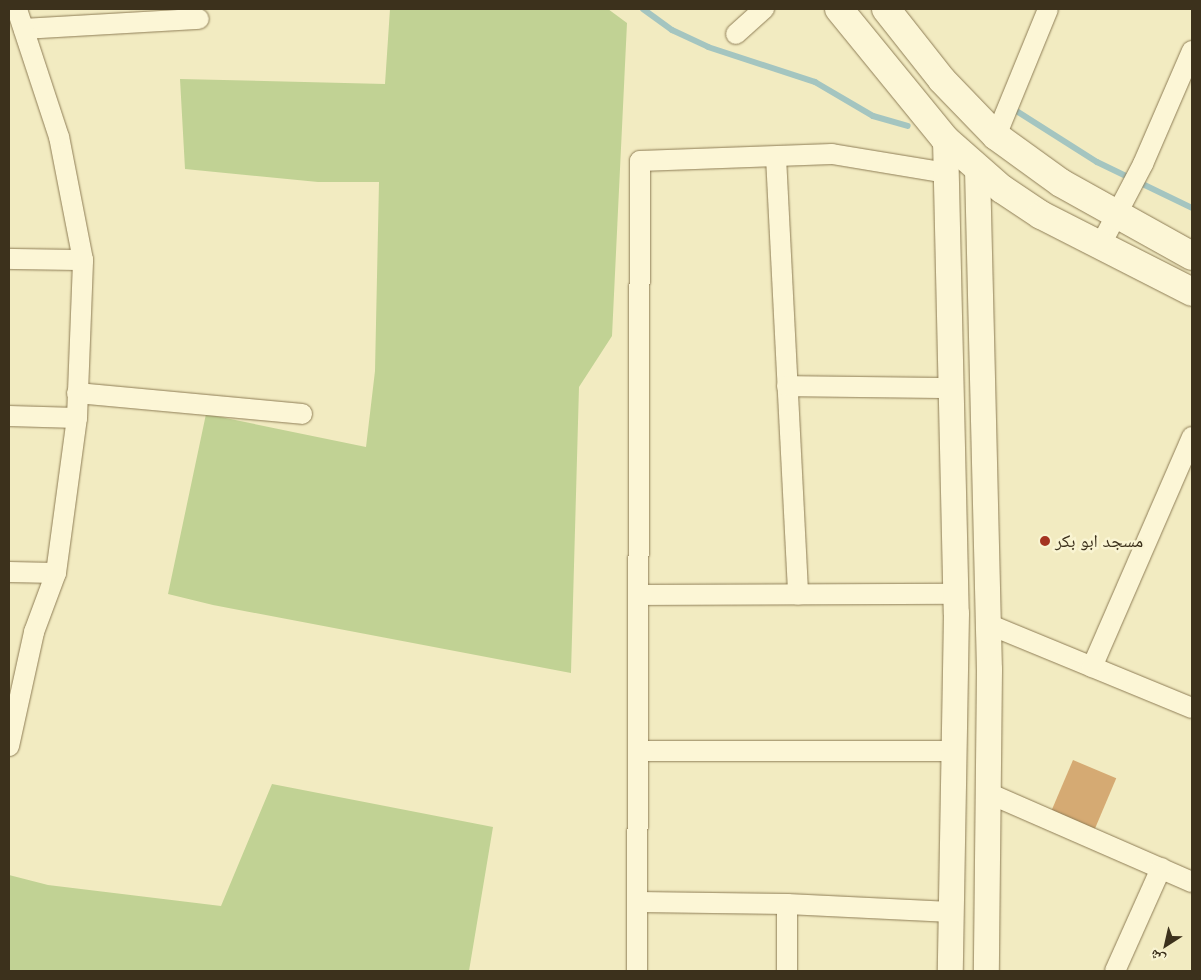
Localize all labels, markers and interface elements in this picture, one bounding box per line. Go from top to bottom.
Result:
place label: مسجد ابو بكر [1055,530,1143,552]
marker: مسجد ابو بكر [1039,535,1051,547]
north arrow [1141,920,1191,970]
text: ش [1146,946,1169,969]

